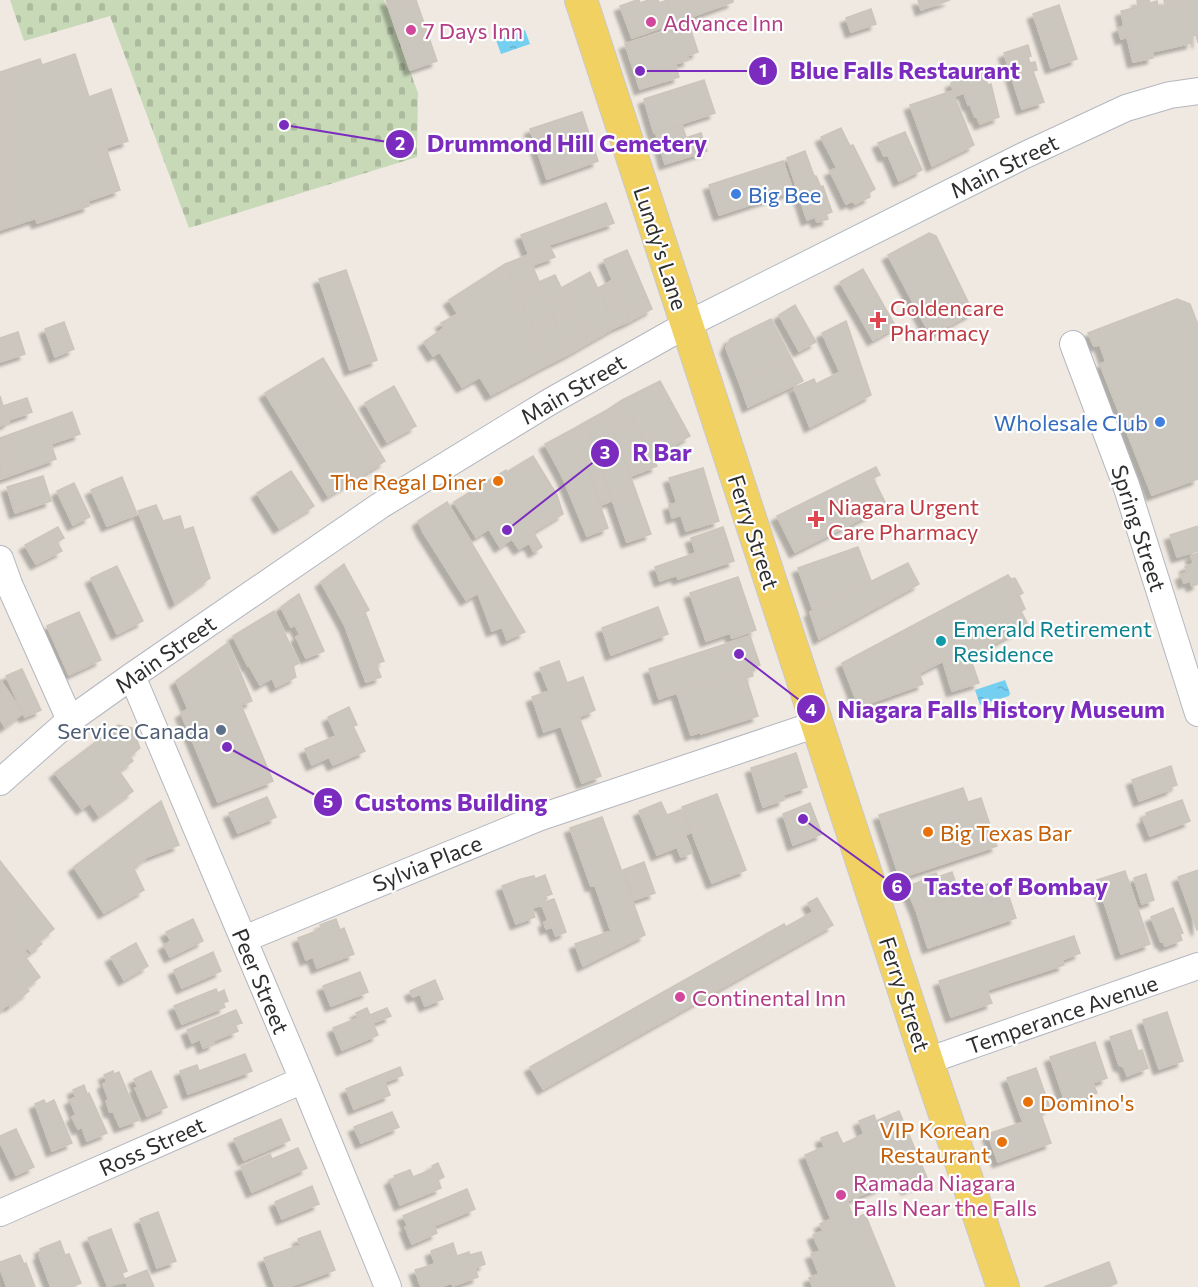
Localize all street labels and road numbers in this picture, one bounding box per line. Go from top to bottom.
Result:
street label: Main Street [945,128,1063,204]
street label: Lundy's Lane [628,183,694,313]
street label: Main Street [516,348,630,430]
street label: Spring Street [1106,461,1172,595]
street label: Ferry Street [723,471,785,593]
street label: Main Street [109,609,221,699]
street label: Sylvia Place [368,829,486,897]
street label: Peer Street [227,924,295,1038]
street label: Ferry Street [874,933,936,1055]
street label: Temperance Avenue [963,969,1161,1059]
street label: Ross Street [95,1111,209,1181]

